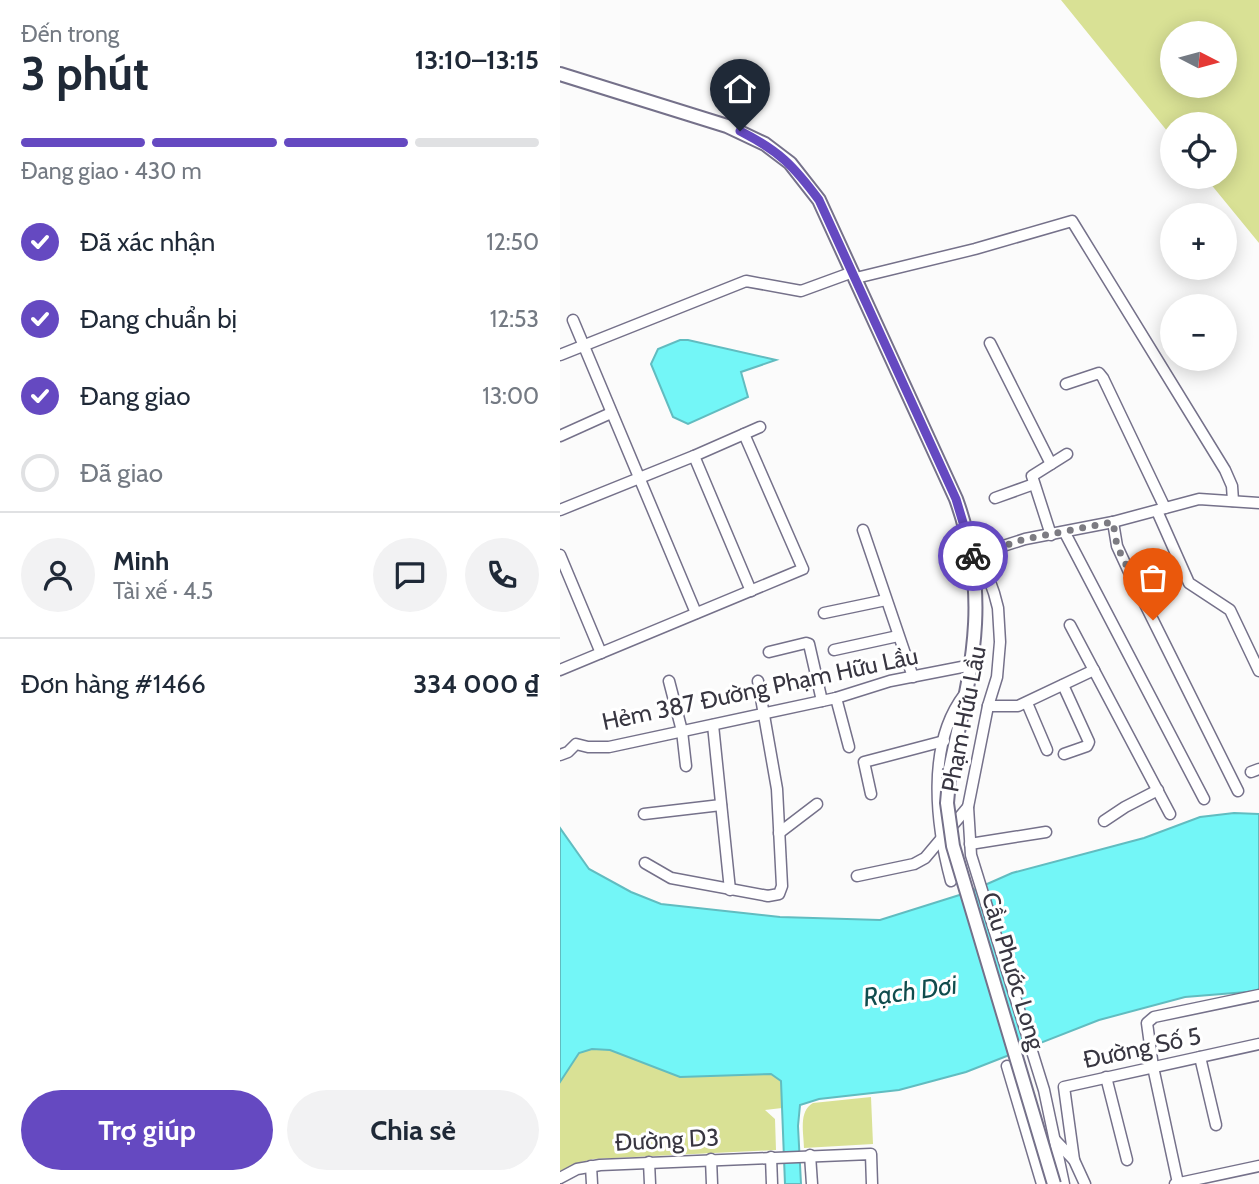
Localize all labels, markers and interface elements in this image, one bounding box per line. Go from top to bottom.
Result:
text: Đến trong [21,20,119,48]
north arrow [1160,21,1237,98]
map controls [1160,21,1237,371]
text: 13:10–13:15 [415,44,539,76]
text: 3 phút [21,46,149,102]
pin [710,59,770,131]
icon: home [721,70,759,108]
button: locate [1160,112,1237,189]
text: Đang giao · 430 m [21,157,202,185]
button: + [1160,203,1237,280]
icon: check [21,223,59,261]
text: Đã xác nhận [80,226,215,258]
text: 12:50 [486,228,539,256]
button: − [1160,294,1237,371]
icon: check [21,300,59,338]
text: Đang chuẩn bị [80,303,237,335]
text: 12:53 [490,305,539,333]
icon: check [21,377,59,415]
text: Đang giao [80,380,191,412]
text: 13:00 [482,382,539,410]
text: Đã giao [80,457,163,489]
courier [938,521,1008,591]
icon: bike [954,537,992,575]
button: person [21,538,95,612]
button: chat [373,538,447,612]
button: phone [465,538,539,612]
text: Minh [113,545,169,577]
pin [1123,548,1183,620]
icon: bag [1134,559,1172,597]
text: Tài xế · 4.5 [113,577,213,605]
street label: Hẻm 387 Đường Phạm Hữu Lầu [599,641,921,736]
street label: Phạm Hữu Lầu [935,644,992,794]
text: Đơn hàng #1466 [21,668,206,700]
text: 334 000 ₫ [413,668,539,700]
street label: Cầu Phước Long [976,889,1052,1054]
water label: Rạch Dơi [861,969,959,1013]
street label: Đường Số 5 [1080,1021,1203,1074]
button: Trợ giúp [21,1090,273,1170]
button: Chia sẻ [287,1090,539,1170]
street label: Đường D3 [614,1122,720,1157]

